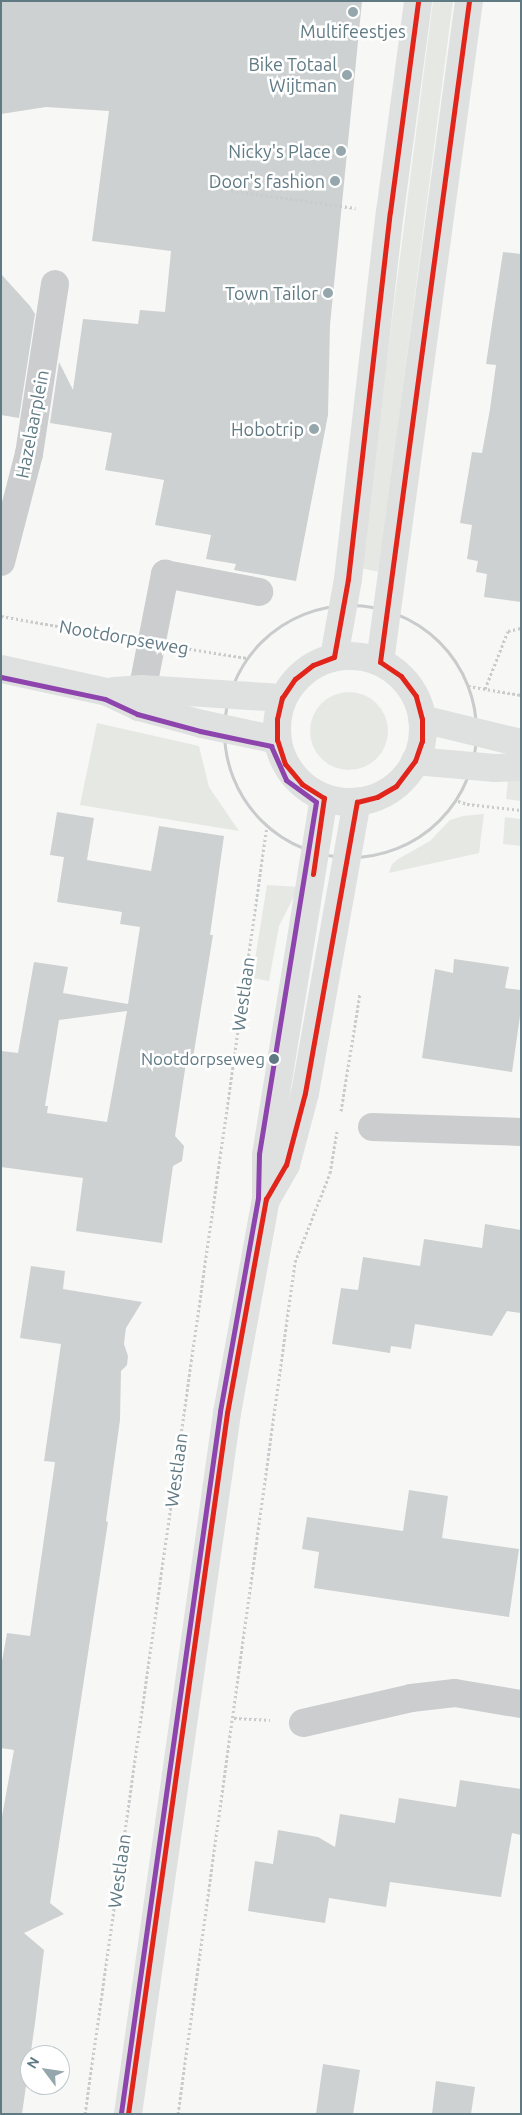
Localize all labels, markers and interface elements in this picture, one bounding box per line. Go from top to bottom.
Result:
marker: Multifeestjes [347,6,359,18]
place label: Multifeestjes [300,20,406,42]
place label: Bike Totaal Wijtman [248,54,337,96]
marker: Bike Totaal Wijtman [341,69,353,81]
place label: Nicky's Place [228,140,331,162]
marker: Nicky's Place [335,145,347,157]
place label: Door's fashion [209,170,325,192]
marker: Door's fashion [329,175,341,187]
place label: Town Tailor [225,282,318,304]
marker: Town Tailor [322,287,334,299]
street label: Hazelaarplein [11,368,53,480]
place label: Hobotrip [231,418,304,440]
marker: Hobotrip [308,423,320,435]
street label: Nootdorpseweg [57,615,191,659]
street label: Westlaan [227,955,259,1033]
place label: Nootdorpseweg [141,1049,265,1069]
marker: Nootdorpseweg [269,1054,279,1064]
street label: Westlaan [160,1431,192,1509]
street label: Westlaan [103,1832,135,1910]
north arrow [20,2045,70,2095]
text: N [23,2054,43,2071]

